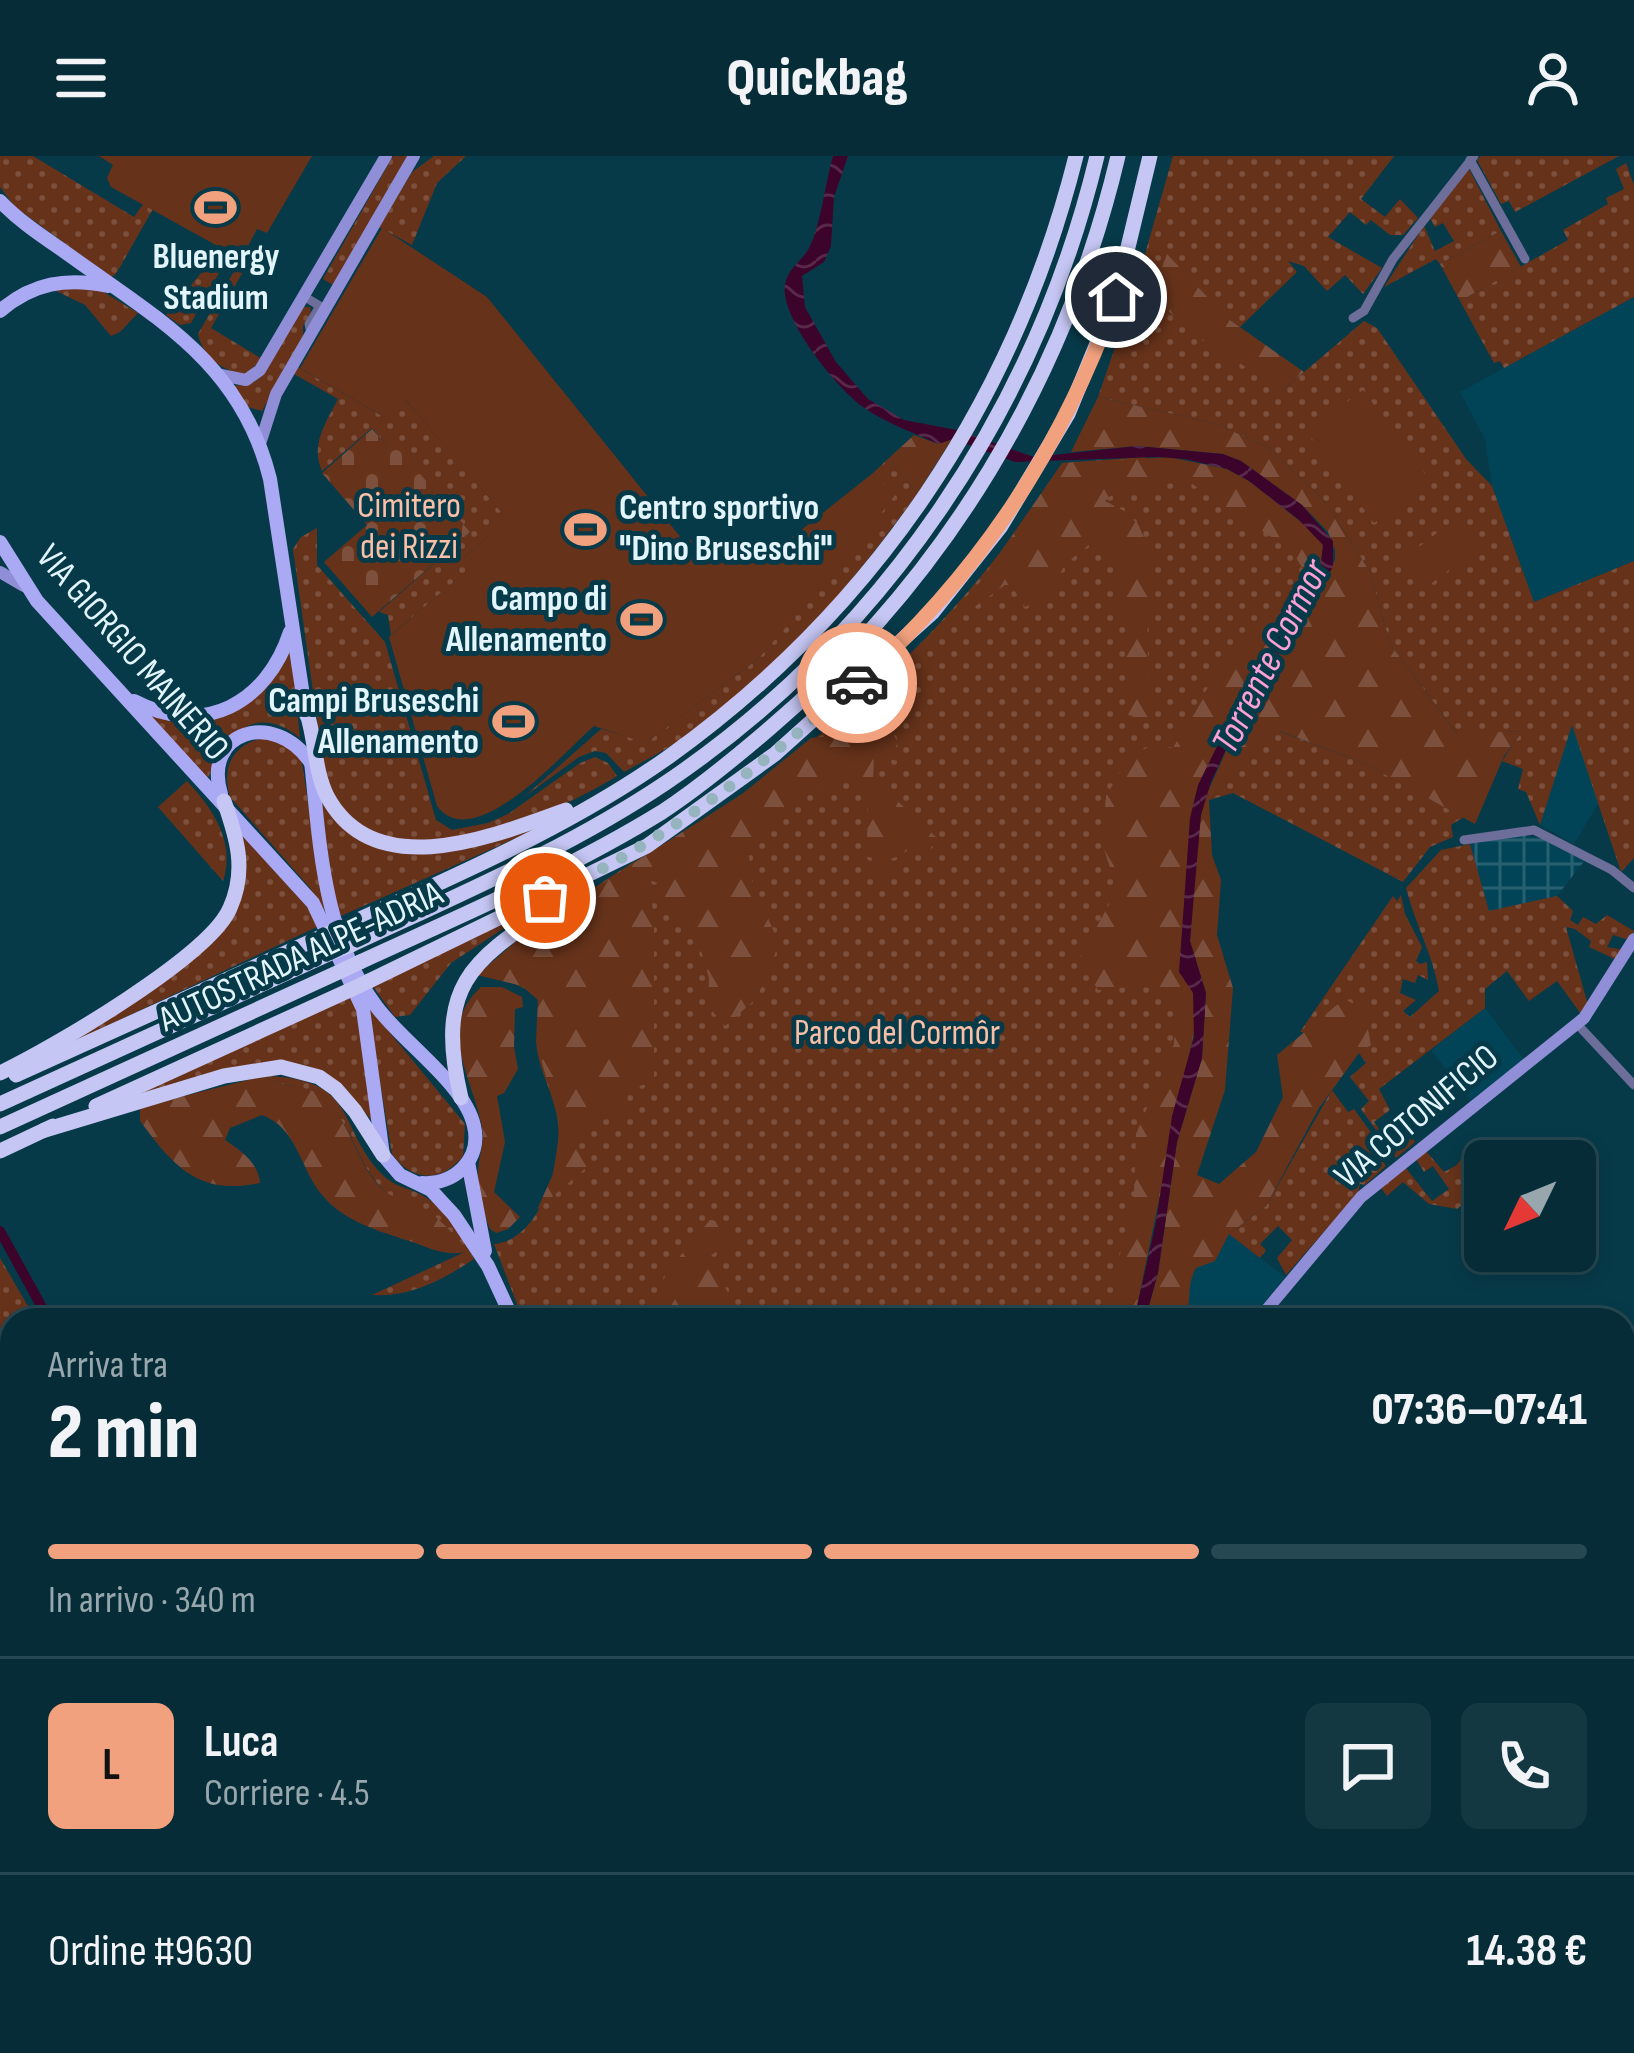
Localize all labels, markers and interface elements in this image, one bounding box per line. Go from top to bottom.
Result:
icon: menu [48,45,114,111]
icon: person [1520,45,1586,111]
text: Quickbag [726,46,908,111]
sports icon: Bluenergy Stadium [193,184,239,230]
place label: Bluenergy Stadium [153,236,279,320]
pin [1065,246,1167,348]
icon: home [1083,264,1149,330]
park label: Cimitero dei Rizzi [357,485,461,569]
place label: Centro sportivo "Dino Bruseschi" [619,487,833,571]
sports icon: Centro sportivo "Dino Bruseschi" [562,506,608,552]
street label: VIA GIORGIO MAINERIO [27,536,237,770]
water label: Torrente Cormor [1202,551,1341,762]
place label: Campo di Allenamento [445,578,607,662]
sports icon: Campo di Allenamento [618,597,664,643]
courier [797,623,917,743]
icon: car [824,650,890,716]
place label: Campi Bruseschi Allenamento [268,680,479,764]
sports icon: Campi Bruseschi Allenamento [490,699,536,745]
pin [494,847,596,949]
icon: bag [512,865,578,931]
street label: AUTOSTRADA ALPE-ADRIA [151,872,450,1042]
park label: Parco del Cormôr [794,1012,1000,1055]
street label: VIA COTONIFICIO [1326,1036,1508,1198]
north arrow [1464,1140,1596,1272]
map controls [1464,1140,1596,1272]
text: Arriva tra [48,1342,168,1389]
text: 07:36–07:41 [1371,1383,1587,1438]
text: 2 min [48,1387,199,1480]
text: In arrivo · 340 m [48,1577,256,1624]
button: chat [1305,1703,1431,1829]
button: phone [1461,1703,1587,1829]
text: Luca [204,1715,278,1770]
text: L [102,1738,120,1793]
text: Corriere · 4.5 [204,1770,370,1817]
text: Ordine #9630 [48,1924,253,1979]
text: 14.38 € [1466,1924,1587,1979]

